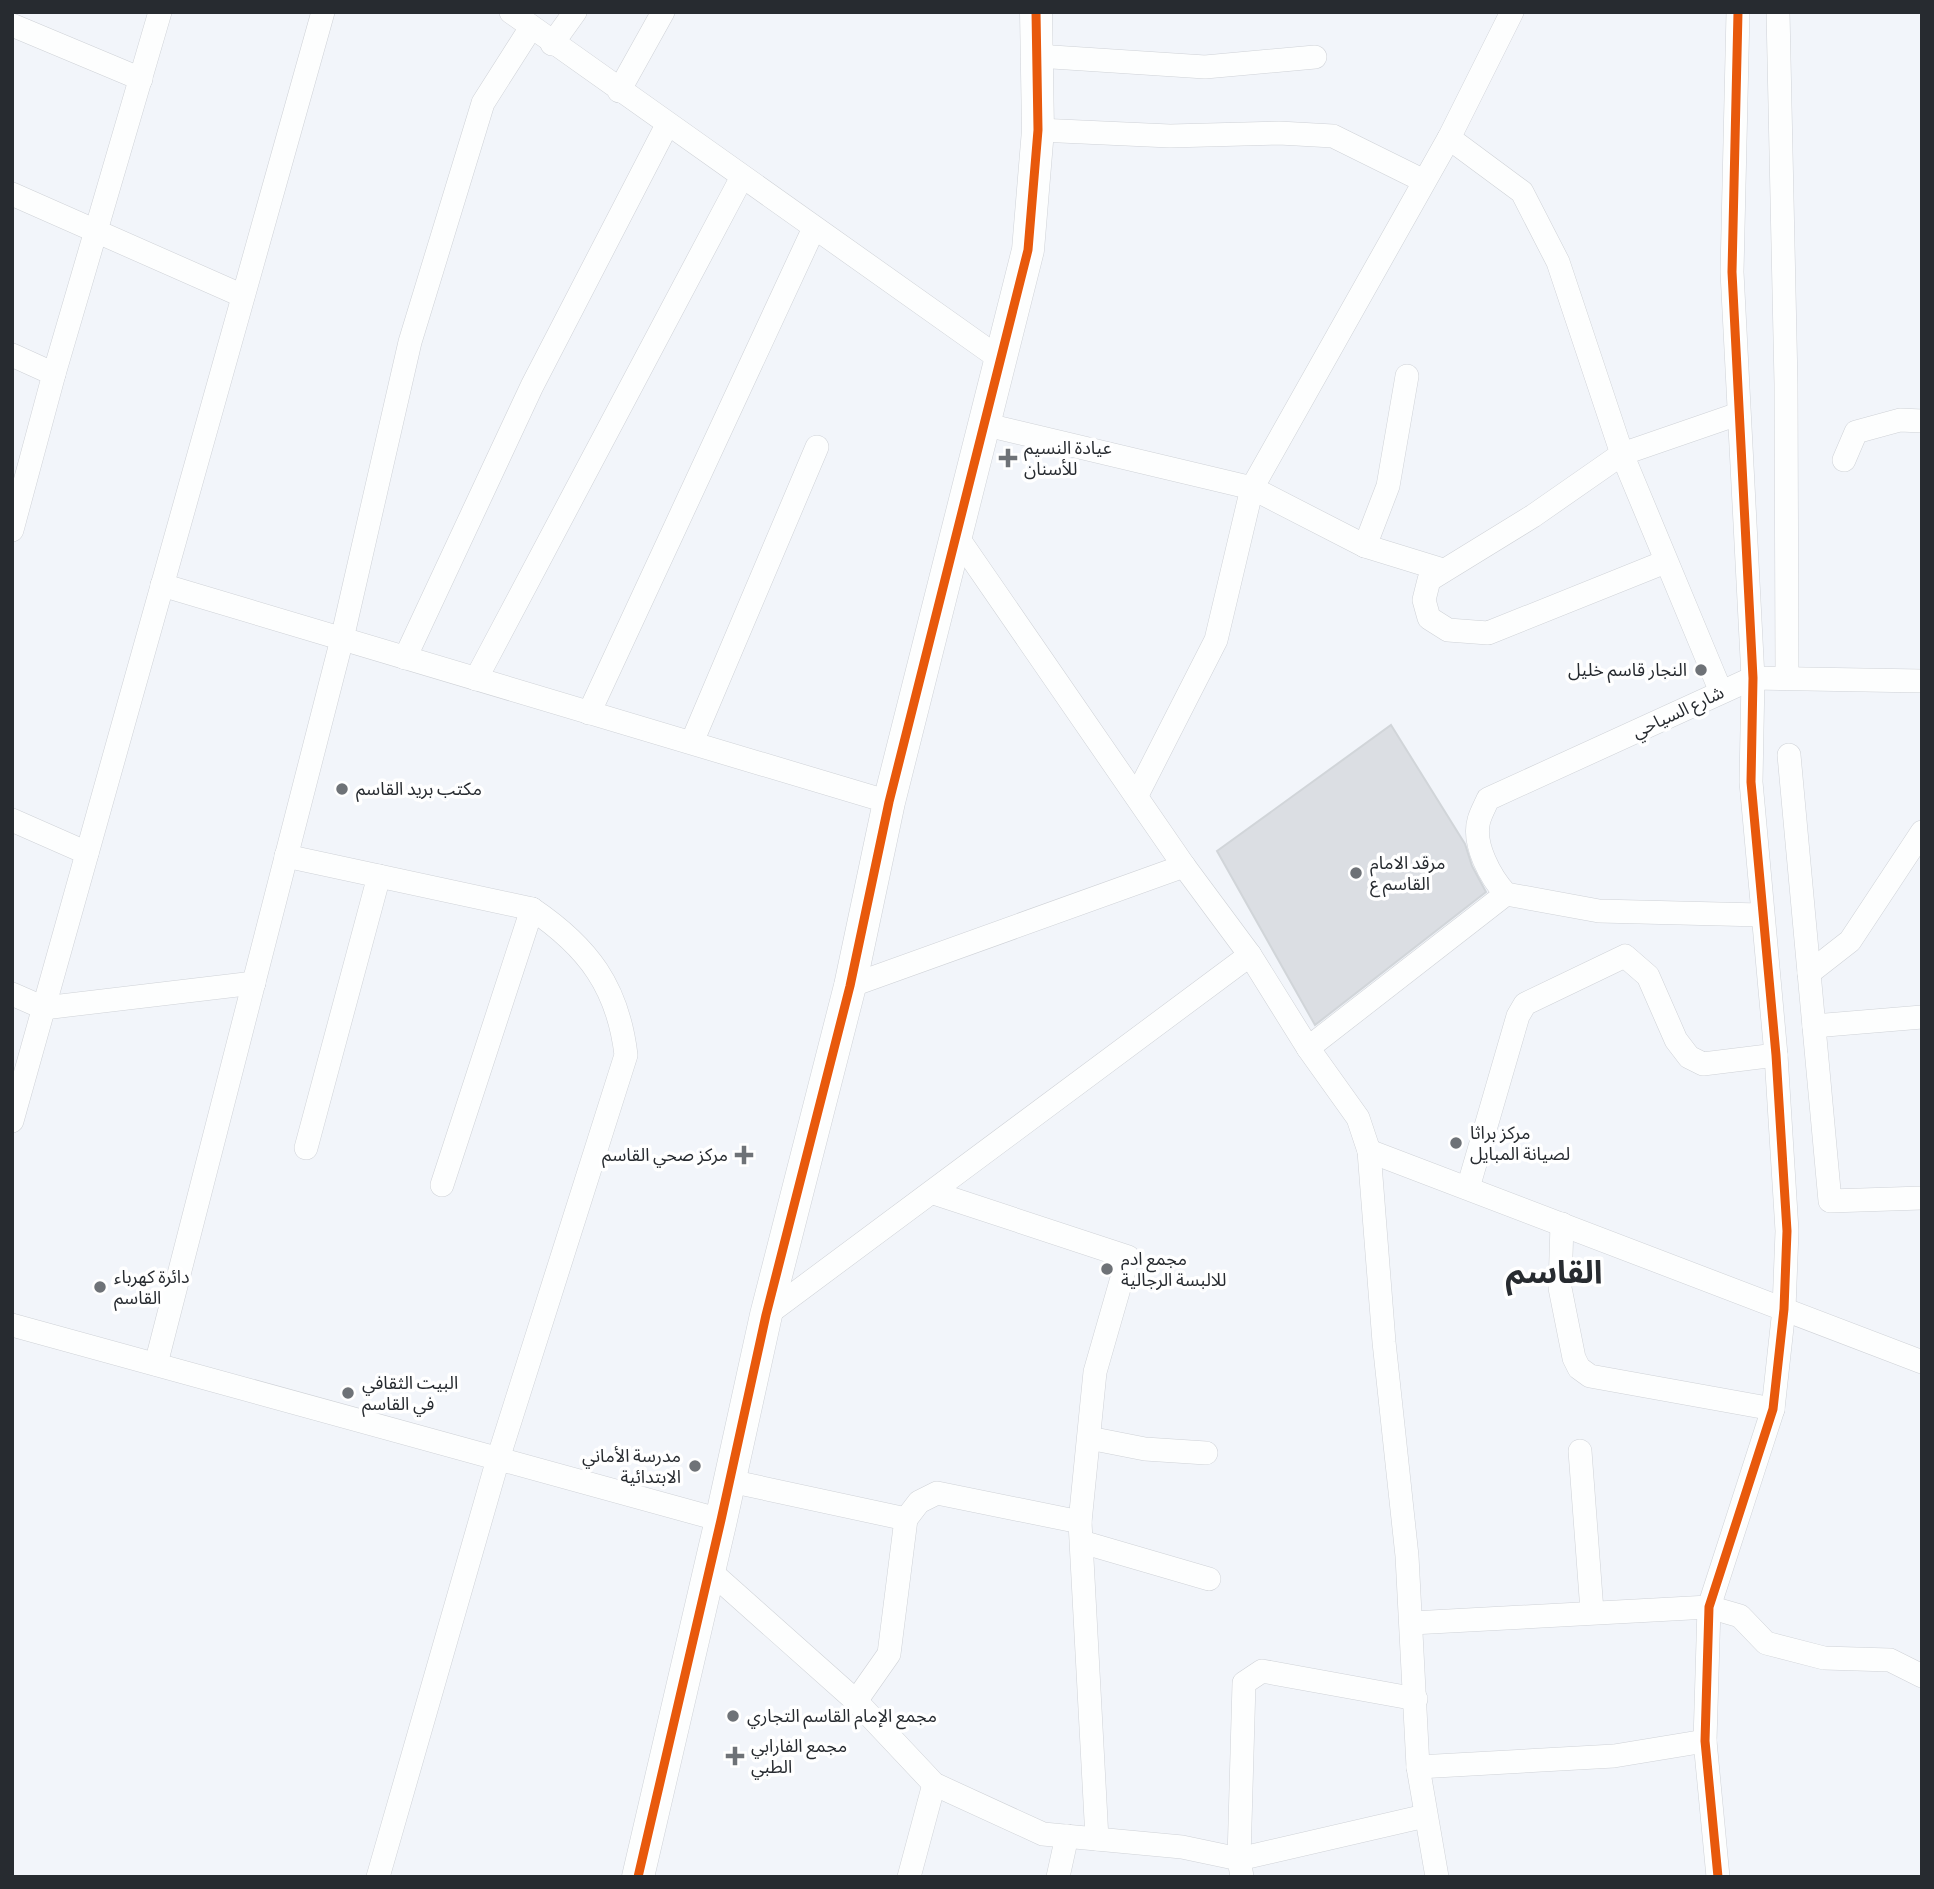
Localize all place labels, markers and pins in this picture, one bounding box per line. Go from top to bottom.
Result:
place label: عيادة النسيم للأسنان [1024,437,1112,480]
marker: عيادة النسيم للأسنان [998,448,1018,468]
place label: النجار قاسم خليل [1568,659,1687,683]
marker: النجار قاسم خليل [1693,662,1709,678]
place label: مكتب بريد القاسم [356,778,482,802]
marker: مكتب بريد القاسم [334,781,350,797]
place label: مرقد الامام القاسم ع [1370,852,1445,898]
marker: مرقد الامام القاسم ع [1348,865,1364,881]
place label: مركز براثا لصيانة المبايل [1470,1122,1570,1165]
marker: مركز براثا لصيانة المبايل [1448,1135,1464,1151]
place label: مركز صحي القاسم [602,1144,728,1168]
marker: مركز صحي القاسم [734,1145,754,1165]
place label: مجمع ادم للالبسة الرجالية [1121,1248,1226,1291]
marker: مجمع ادم للالبسة الرجالية [1099,1261,1115,1277]
place label: دائرة كهرباء القاسم [114,1266,190,1311]
marker: دائرة كهرباء القاسم [92,1279,108,1295]
place label: البيت الثقافي في القاسم [362,1372,458,1417]
marker: البيت الثقافي في القاسم [340,1385,356,1401]
place label: مدرسة الأماني الابتدائية [582,1445,681,1488]
marker: مدرسة الأماني الابتدائية [687,1458,703,1474]
place label: مجمع الإمام القاسم التجاري [747,1705,937,1730]
marker: مجمع الإمام القاسم التجاري [725,1708,741,1724]
place label: مجمع الفارابي الطبي [751,1735,847,1780]
marker: مجمع الفارابي الطبي [725,1746,745,1766]

